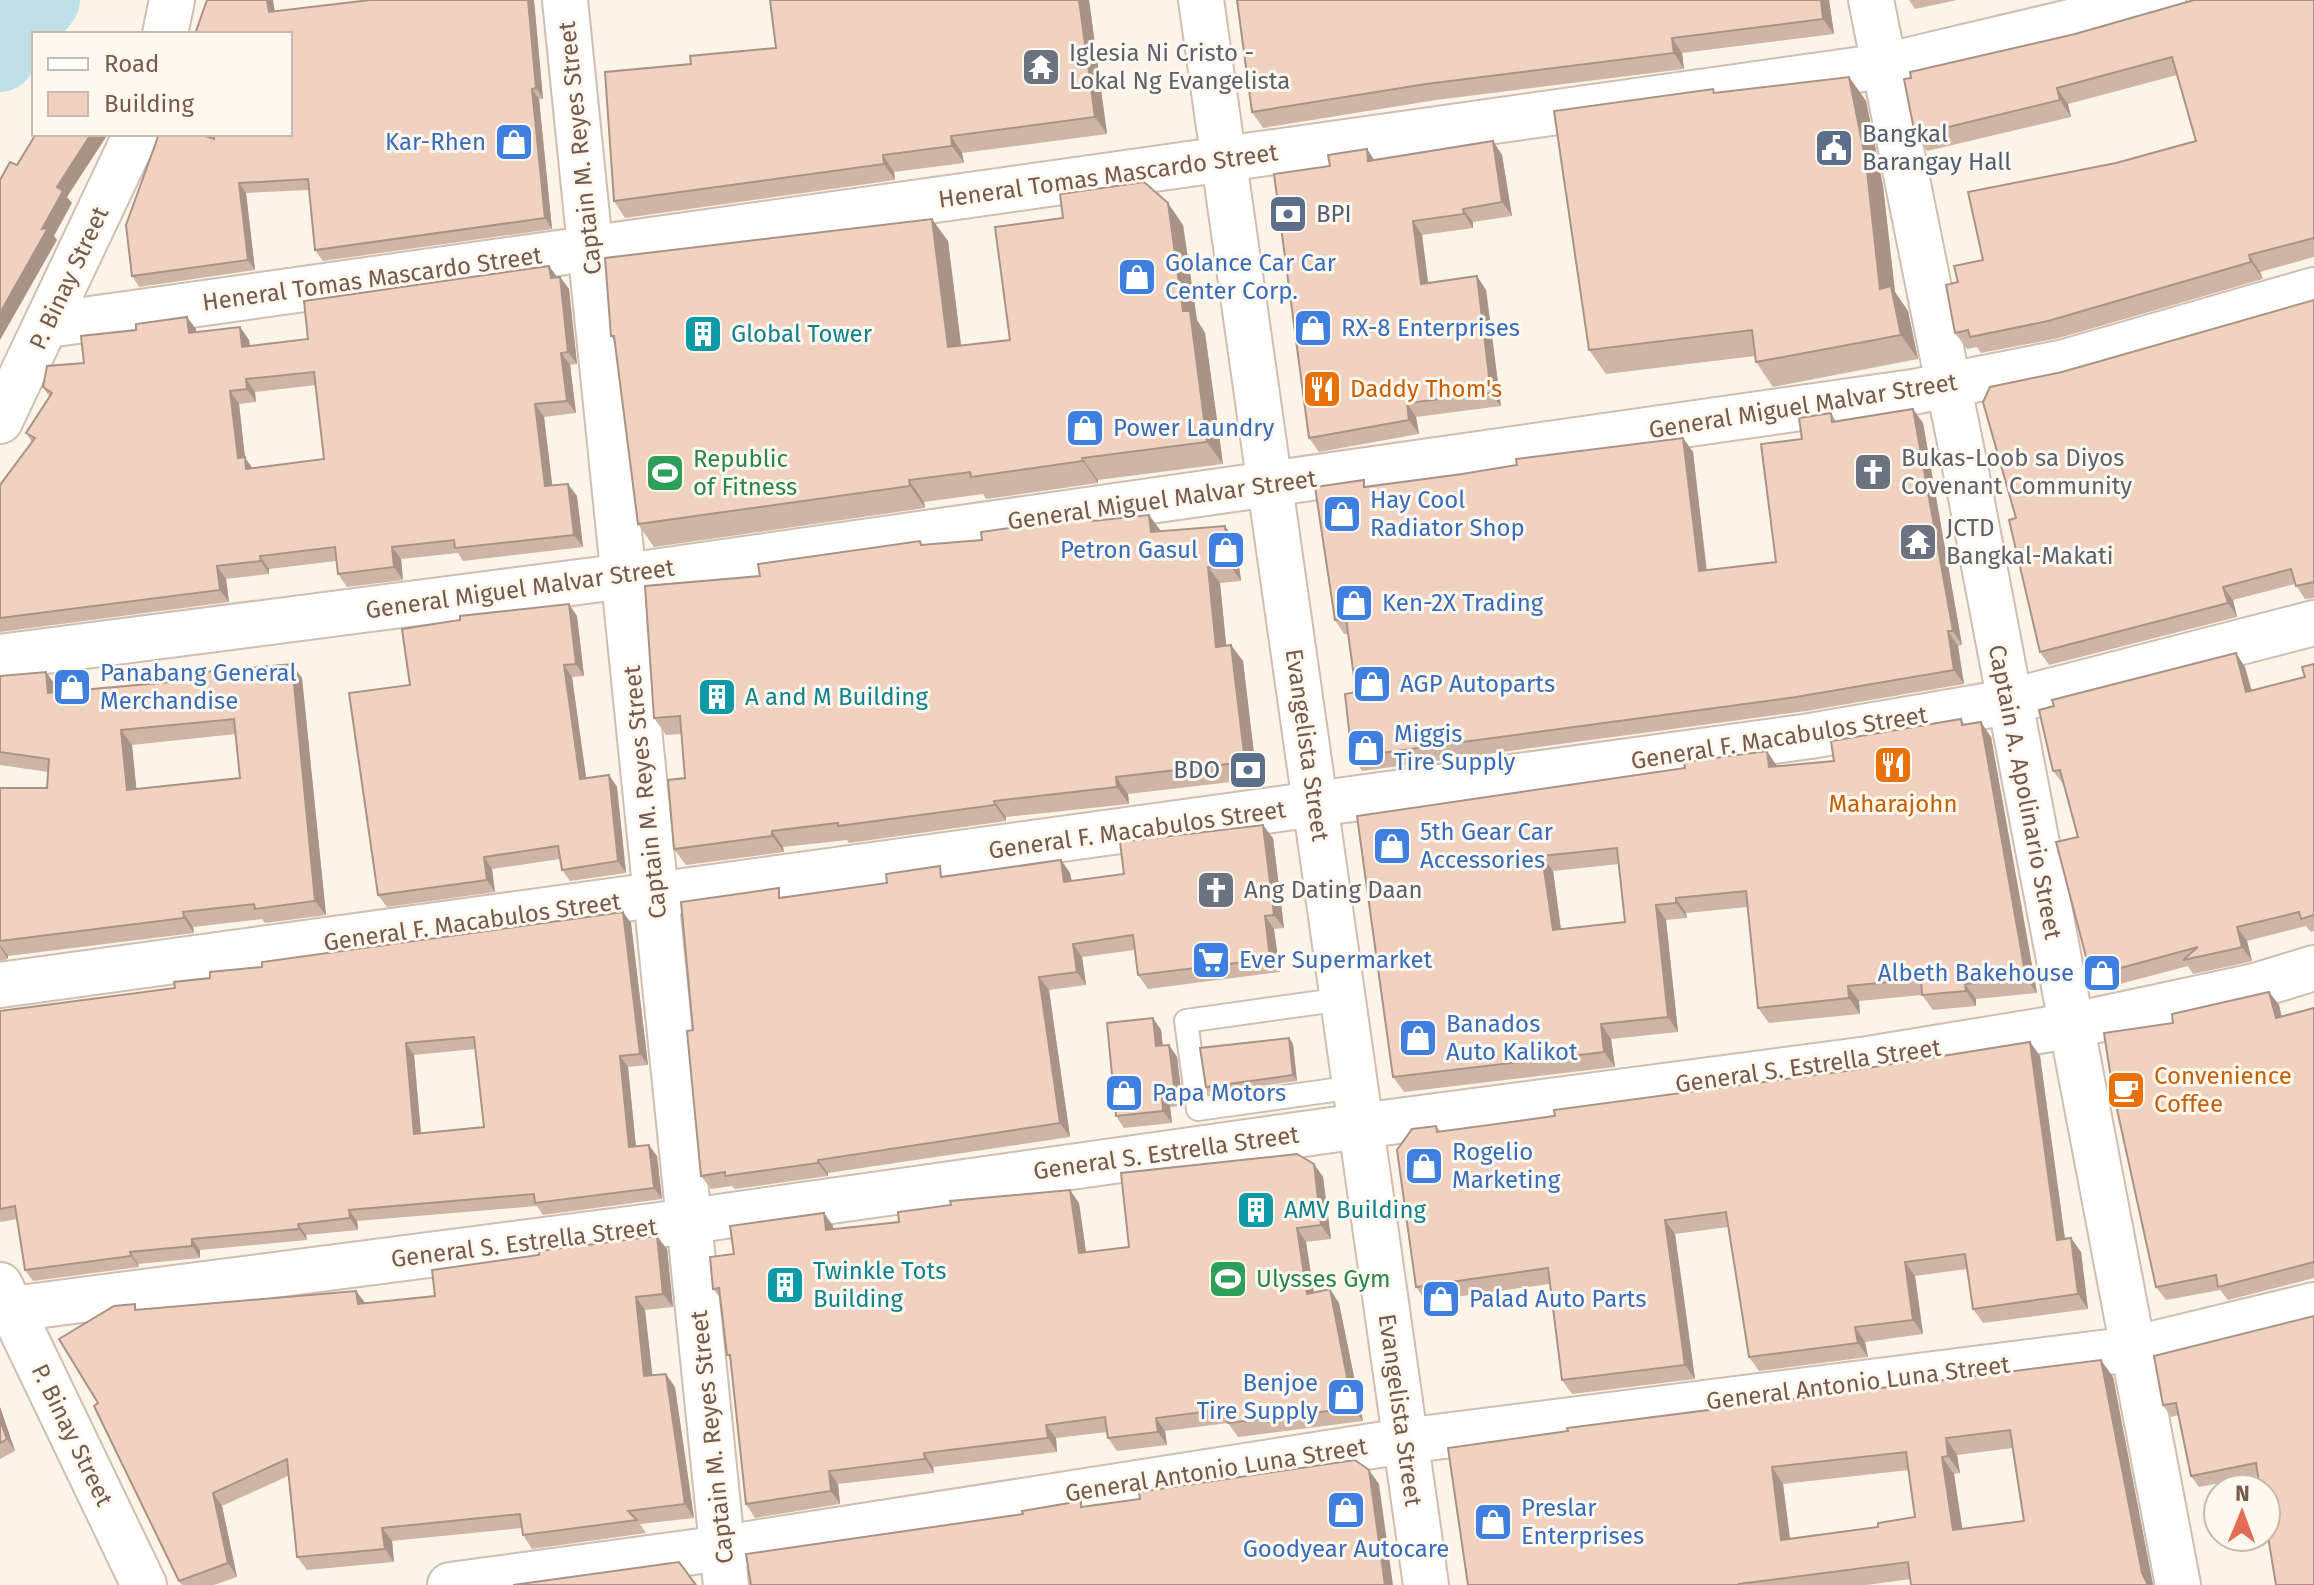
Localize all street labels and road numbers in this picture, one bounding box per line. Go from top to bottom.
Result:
street label: Captain M. Reyes Street [553,20,607,276]
street label: Heneral Tomas Mascardo Street [936,138,1280,214]
street label: P. Binay Street [24,202,114,354]
street label: Heneral Tomas Mascardo Street [200,241,544,317]
street label: General Miguel Malvar Street [1647,368,1959,444]
street label: General Miguel Malvar Street [1006,464,1319,536]
street label: General Miguel Malvar Street [364,553,677,625]
street label: Captain A. Apolinario Street [1983,642,2067,942]
street label: Evangelista Street [1280,647,1334,843]
street label: Captain M. Reyes Street [618,664,672,920]
street label: General F. Macabulos Street [1629,701,1930,775]
street label: General F. Macabulos Street [987,795,1288,865]
street label: General F. Macabulos Street [322,887,623,957]
street label: General S. Estrella Street [1673,1033,1943,1099]
street label: General S. Estrella Street [1031,1120,1301,1186]
street label: General S. Estrella Street [389,1213,659,1273]
street label: Captain M. Reyes Street [685,1309,739,1565]
street label: Evangelista Street [1373,1312,1427,1508]
street label: General Antonio Luna Street [1705,1350,2012,1416]
street label: P. Binay Street [26,1359,119,1511]
street label: General Antonio Luna Street [1063,1432,1369,1508]

